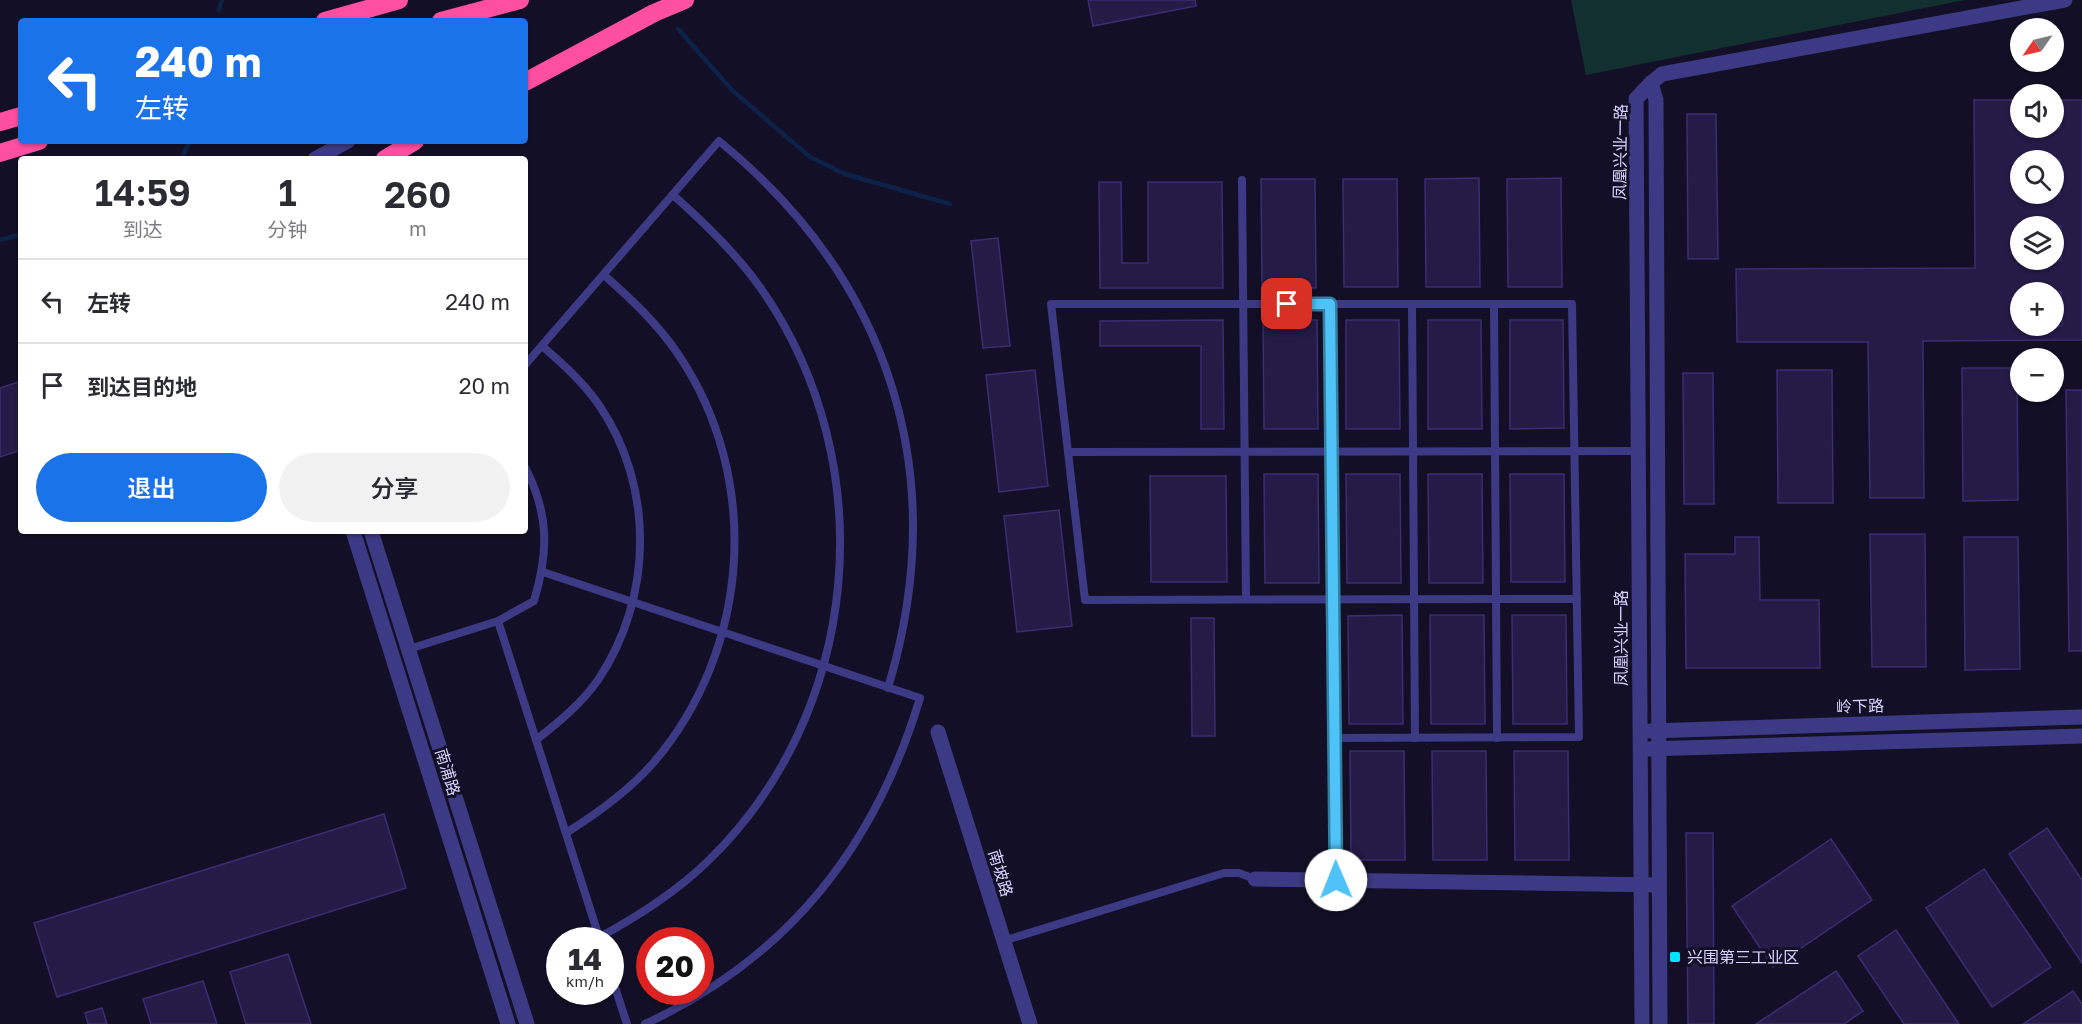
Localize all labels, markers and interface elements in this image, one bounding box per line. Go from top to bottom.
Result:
north arrow [2010,18,2064,72]
map controls [2010,18,2064,402]
text: 240 m [135,36,261,86]
icon: left [36,42,114,120]
button: sound [2010,84,2064,138]
text: 左转 [135,92,189,124]
street label: 凤凰兴业一路 [1609,104,1631,200]
button: search [2010,150,2064,204]
text: 14:59 [95,171,191,214]
text: 1 [278,171,297,214]
text: 260 [384,173,451,216]
text: m [409,216,427,240]
button: layers [2010,216,2064,270]
text: 到达 [123,217,163,241]
text: 分钟 [267,217,307,241]
pin [1261,278,1312,329]
button: + [2010,282,2064,336]
icon: left [36,285,69,318]
icon: arrive [1270,287,1303,320]
text: 240 m [445,288,510,315]
text: 左转 [87,289,131,316]
button: − [2010,348,2064,402]
icon: arrive [36,369,69,402]
text: 20 m [459,372,510,399]
text: 到达目的地 [87,373,197,400]
button: 退出 [36,453,267,522]
button: 分享 [279,453,510,522]
street label: 凤凰兴业一路 [1611,590,1631,686]
street label: 岭下路 [1836,695,1884,717]
street label: 南浦路 [431,746,465,798]
street label: 南坡路 [984,847,1018,899]
position arrow [1304,848,1368,912]
speed limit sign: 20 [636,927,714,1005]
text: 14 [568,941,602,977]
place label: 兴围第三工业区 [1687,947,1799,967]
marker: 兴围第三工业区 [1668,950,1682,964]
text: km/h [566,972,604,990]

